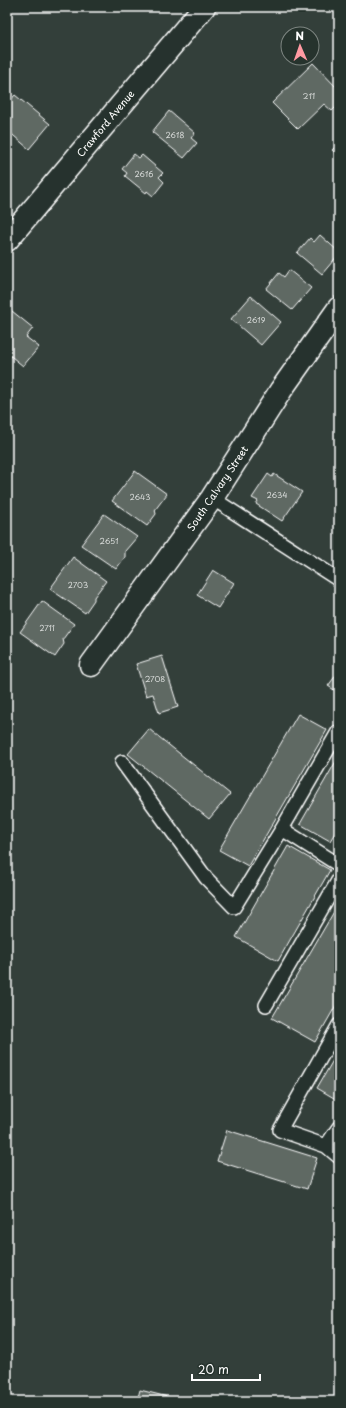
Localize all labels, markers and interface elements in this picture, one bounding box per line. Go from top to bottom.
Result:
north arrow [280,26,320,66]
text: N [295,27,305,44]
street label: Crawford Avenue [73,86,138,160]
house number: 211 [303,90,315,102]
house number: 2618 [165,129,185,141]
house number: 2616 [134,168,154,180]
house number: 2619 [247,314,266,326]
street label: South Calvary Street [183,442,251,534]
house number: 2634 [266,489,288,501]
house number: 2643 [130,491,151,503]
house number: 2651 [99,535,119,547]
house number: 2703 [68,579,88,591]
house number: 2711 [39,622,55,634]
house number: 2708 [145,673,165,685]
scale bar [192,1356,260,1382]
text: 20 m [198,1360,229,1378]

